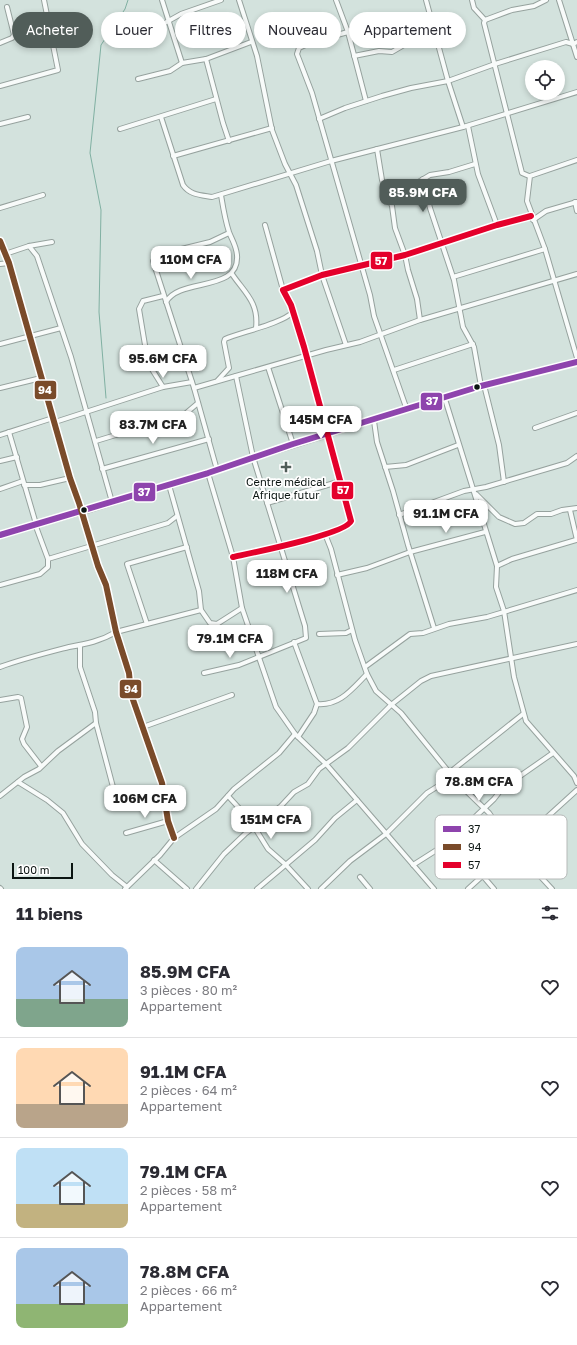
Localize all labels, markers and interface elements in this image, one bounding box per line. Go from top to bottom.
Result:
chip: Acheter [12,12,93,48]
chip: Louer [101,12,167,48]
chip: Filtres [175,12,246,48]
chip: Nouveau [254,12,341,48]
chip: Appartement [349,12,466,48]
map controls [525,60,565,100]
button: locate [525,60,565,100]
pin: 85.9M CFA [377,179,469,213]
text: 85.9M CFA [388,184,458,200]
pin: 110M CFA [150,246,232,280]
text: 110M CFA [160,251,222,267]
line badge: 57 [370,251,393,270]
text: 57 [375,254,387,267]
pin: 95.6M CFA [117,345,209,379]
text: 95.6M CFA [129,350,197,366]
line badge: 94 [34,380,57,400]
unlabelled marker [472,382,482,392]
text: 94 [38,383,52,396]
line badge: 37 [420,392,443,411]
text: 37 [426,394,438,407]
pin: 145M CFA [280,406,362,440]
pin: 83.7M CFA [107,411,199,445]
text: 145M CFA [289,411,353,427]
text: 83.7M CFA [119,416,187,432]
marker: Centre médical Afrique futur [280,461,292,473]
place label: Centre médical Afrique futur [246,475,326,501]
line badge: 57 [331,481,354,500]
line badge: 37 [133,482,156,502]
text: 57 [337,483,349,496]
text: 37 [138,485,150,498]
pin: 91.1M CFA [400,500,492,534]
unlabelled marker [79,505,89,515]
text: 91.1M CFA [413,505,479,521]
pin: 118M CFA [246,560,328,594]
text: 118M CFA [256,565,318,581]
pin: 79.1M CFA [184,625,276,659]
text: 79.1M CFA [197,630,263,646]
line badge: 94 [119,679,142,699]
text: 94 [124,682,138,695]
pin: 78.8M CFA [433,768,525,802]
text: 78.8M CFA [445,773,513,789]
pin: 106M CFA [104,785,186,819]
text: 106M CFA [113,790,177,806]
pin: 151M CFA [230,806,312,840]
text: 151M CFA [240,811,302,827]
legend [435,815,567,879]
text: 37 [468,822,480,835]
text: 94 [468,840,482,853]
text: 57 [468,858,480,871]
scale bar [12,861,73,880]
text: 100 m [18,863,49,876]
icon: filters [539,902,561,924]
text: 11 biens [16,903,83,924]
text: 85.9M CFA [140,961,230,982]
icon: home [48,963,96,1011]
icon: heart [539,976,561,998]
text: 3 pièces · 80 m² [140,982,237,998]
text: Appartement [140,998,222,1014]
text: 91.1M CFA [140,1061,227,1082]
icon: home [48,1064,96,1112]
icon: heart [539,1077,561,1099]
text: 2 pièces · 64 m² [140,1082,237,1098]
text: Appartement [140,1098,222,1114]
text: 79.1M CFA [140,1161,227,1182]
icon: home [48,1164,96,1212]
icon: heart [539,1177,561,1199]
text: 2 pièces · 58 m² [140,1182,237,1198]
text: Appartement [140,1198,222,1214]
text: 78.8M CFA [140,1261,229,1282]
icon: home [48,1264,96,1312]
icon: heart [539,1277,561,1299]
text: 2 pièces · 66 m² [140,1282,237,1298]
text: Appartement [140,1298,222,1314]

